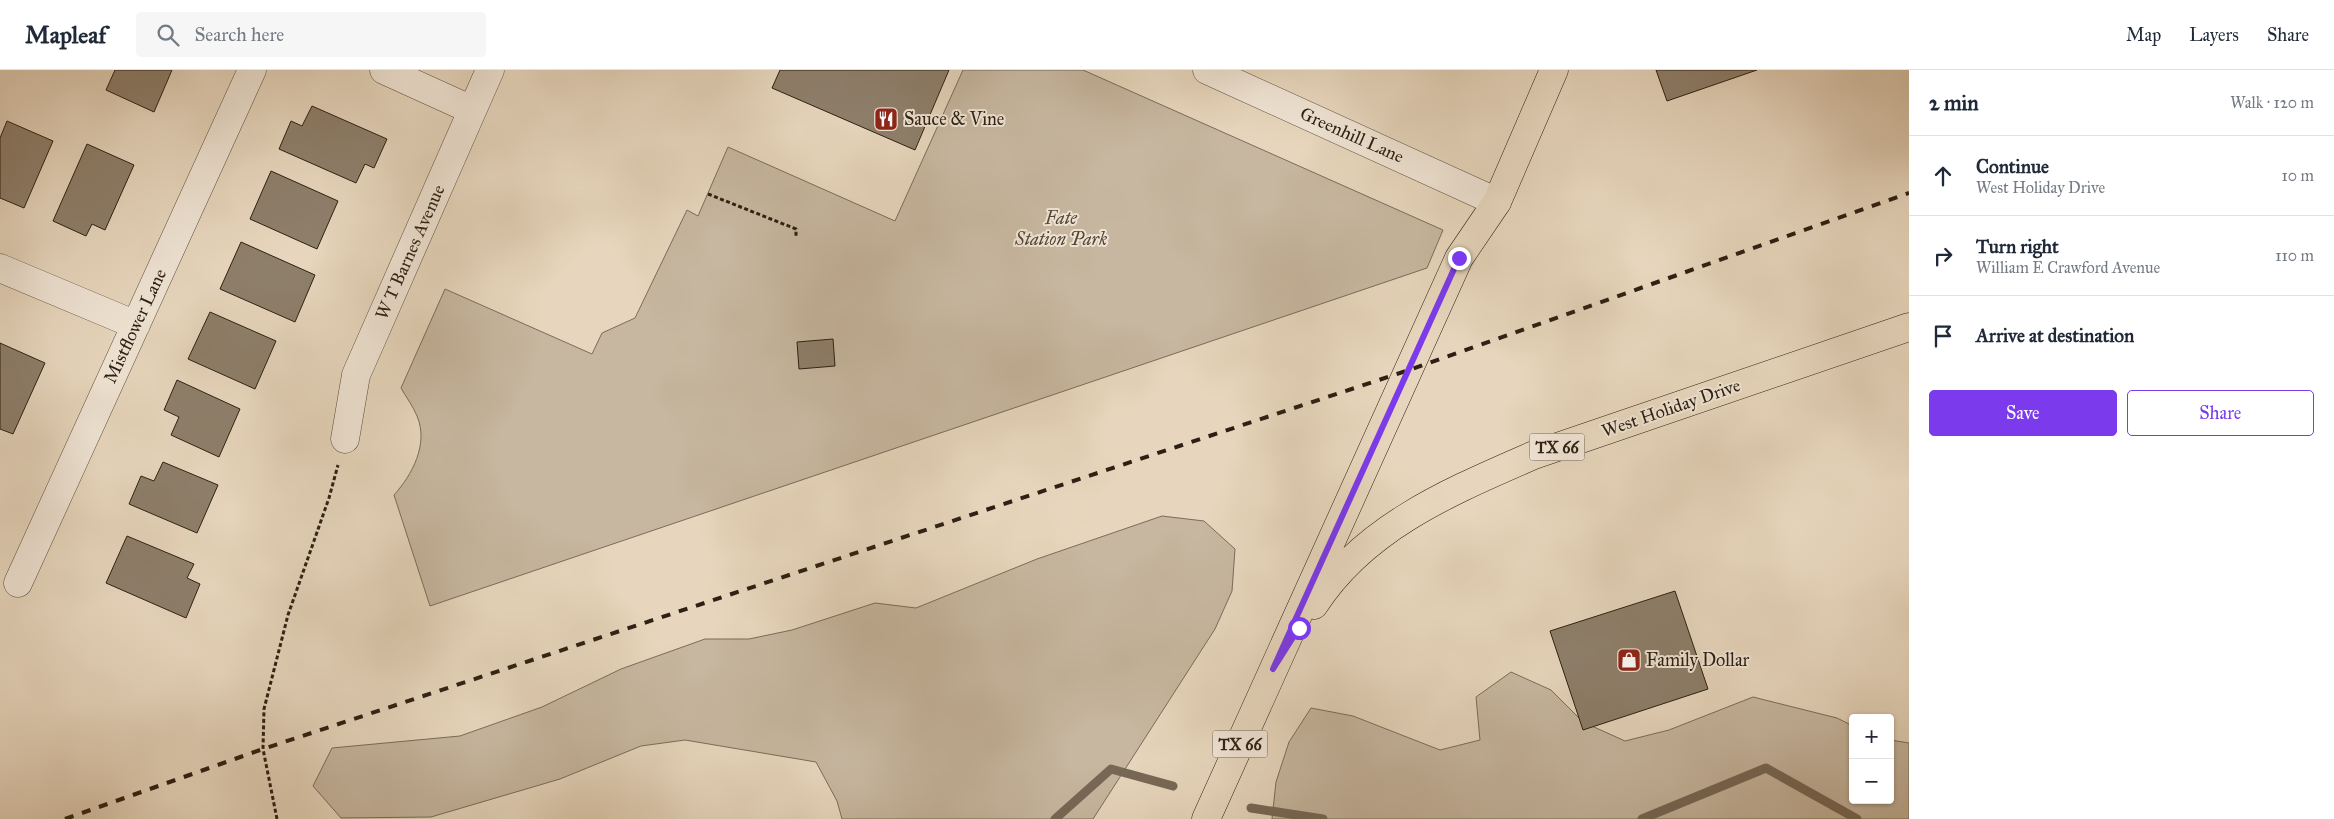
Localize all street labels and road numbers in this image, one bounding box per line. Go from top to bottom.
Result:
street label: Greenhill Lane [1297,102,1407,168]
street label: W T Barnes Avenue [370,181,450,323]
street label: Mistflower Lane [99,265,171,387]
street label: West Holiday Drive [1599,374,1743,442]
road number: TX 66 [1530,434,1584,461]
road number: TX 66 [1212,731,1268,758]

